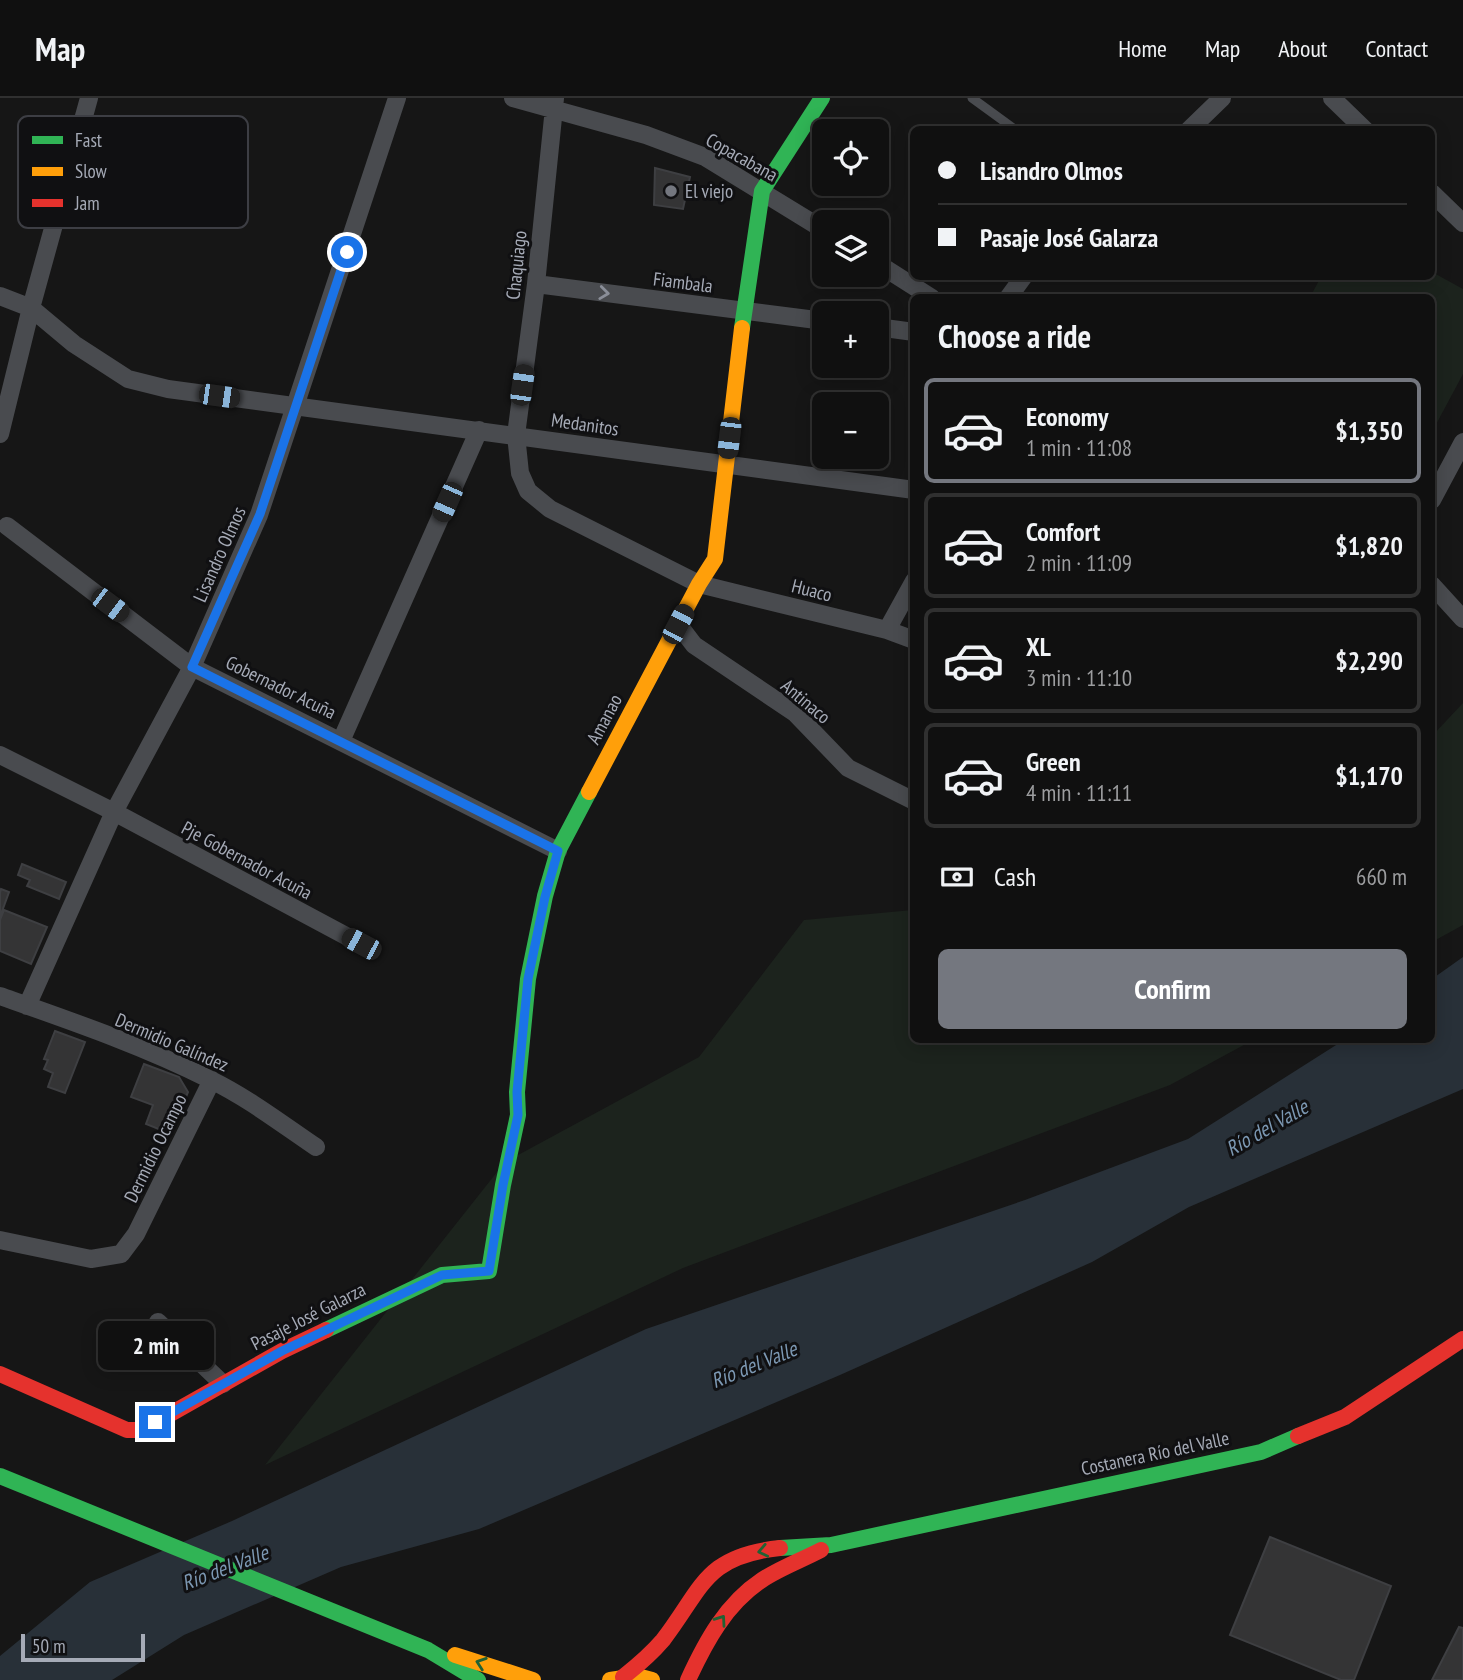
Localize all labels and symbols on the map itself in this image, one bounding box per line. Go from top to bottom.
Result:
legend [18,116,248,228]
street label: Copacabana [702,127,782,187]
text: Fast [75,128,103,152]
text: Slow [75,159,108,183]
place label: El viejo [685,179,733,203]
marker: El viejo [663,183,679,199]
text: Jam [74,191,100,215]
street label: Chaquiago [500,229,532,301]
route start [331,236,363,268]
street label: Fiambala [652,266,714,298]
one-way arrow [598,285,609,300]
car [509,363,536,407]
car [197,383,242,409]
street label: Medanitos [550,407,620,441]
car [717,416,742,460]
car [429,479,466,525]
street label: Lisandro Olmos [187,503,251,605]
street label: Huaco [789,573,835,607]
car [87,584,134,626]
car [659,601,698,647]
street label: Gobernador Acuña [222,650,340,724]
street label: Antinaco [776,673,836,729]
street label: Amanao [581,690,627,748]
street label: Pje Gobernador Acuña [178,816,316,904]
car [338,925,385,963]
street label: Dermidio Galíndez [112,1007,232,1077]
street label: Dermidio Ocampo [118,1090,192,1206]
water label: Río del Valle [1221,1093,1314,1162]
street label: Pasaje José Galarza [247,1277,369,1355]
callout: 2 min [97,1320,213,1370]
water label: Río del Valle [707,1335,802,1394]
route end [139,1406,171,1438]
street label: Costanera Río del Valle [1079,1426,1231,1480]
water label: Río del Valle [178,1538,273,1596]
one-way arrow [757,1543,769,1557]
one-way arrow [713,1615,725,1628]
scale bar [21,1631,145,1663]
one-way arrow [476,1656,488,1671]

